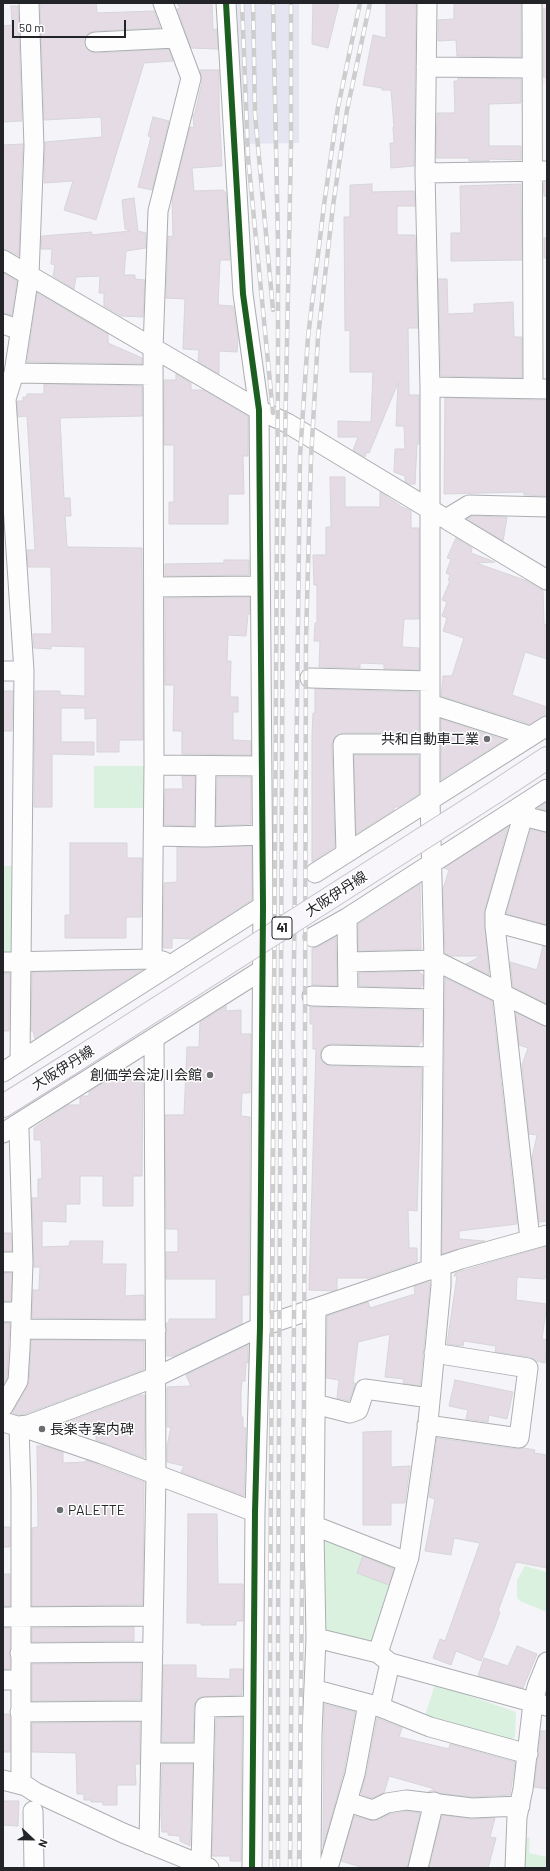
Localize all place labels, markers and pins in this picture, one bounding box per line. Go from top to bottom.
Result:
place label: 共和自動車工業 [381,731,479,747]
marker: 共和自動車工業 [482,734,492,744]
place label: 創価学会淀川会館 [90,1067,202,1083]
marker: 創価学会淀川会館 [205,1070,215,1080]
place label: 長楽寺案内碑 [50,1421,134,1437]
marker: 長楽寺案内碑 [37,1424,47,1434]
place label: PALETTE [68,1502,125,1518]
marker: PALETTE [55,1505,65,1515]

